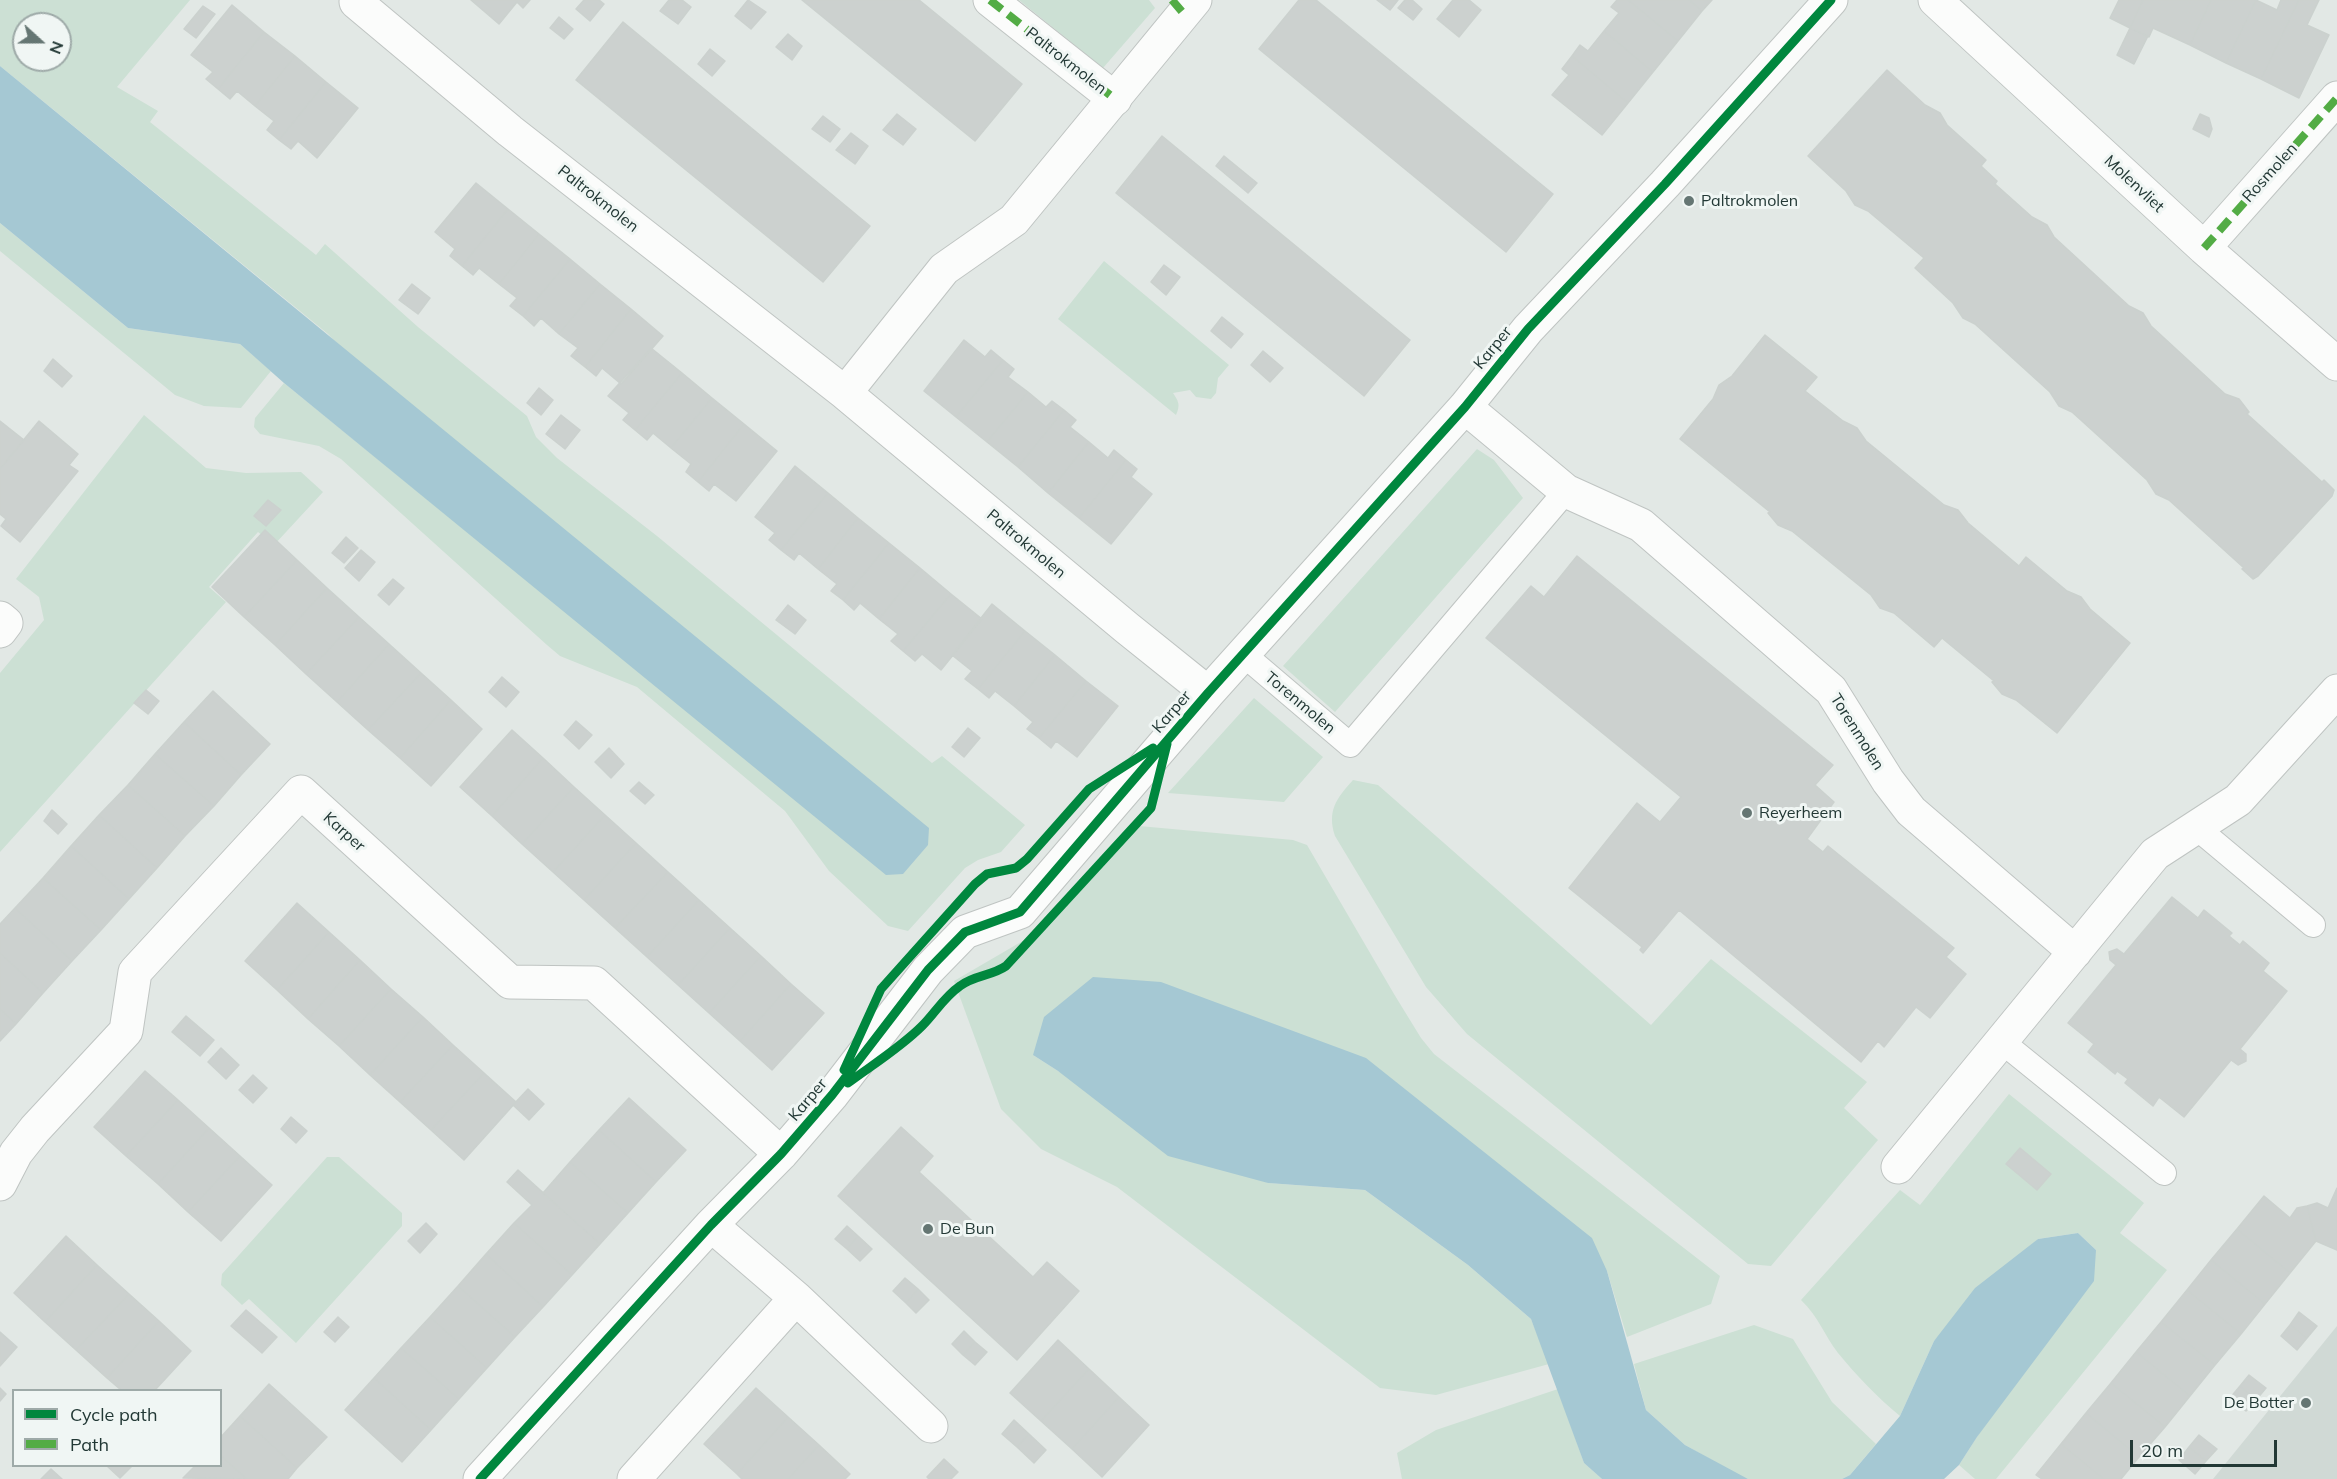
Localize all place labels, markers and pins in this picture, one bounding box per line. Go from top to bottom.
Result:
place label: Paltrokmolen [1701,191,1798,211]
marker: Paltrokmolen [1682,194,1696,208]
place label: Reyerheem [1759,803,1842,823]
marker: Reyerheem [1740,806,1754,820]
place label: De Bun [940,1219,994,1239]
marker: De Bun [921,1222,935,1236]
place label: De Botter [2224,1393,2294,1413]
marker: De Botter [2299,1396,2313,1410]

